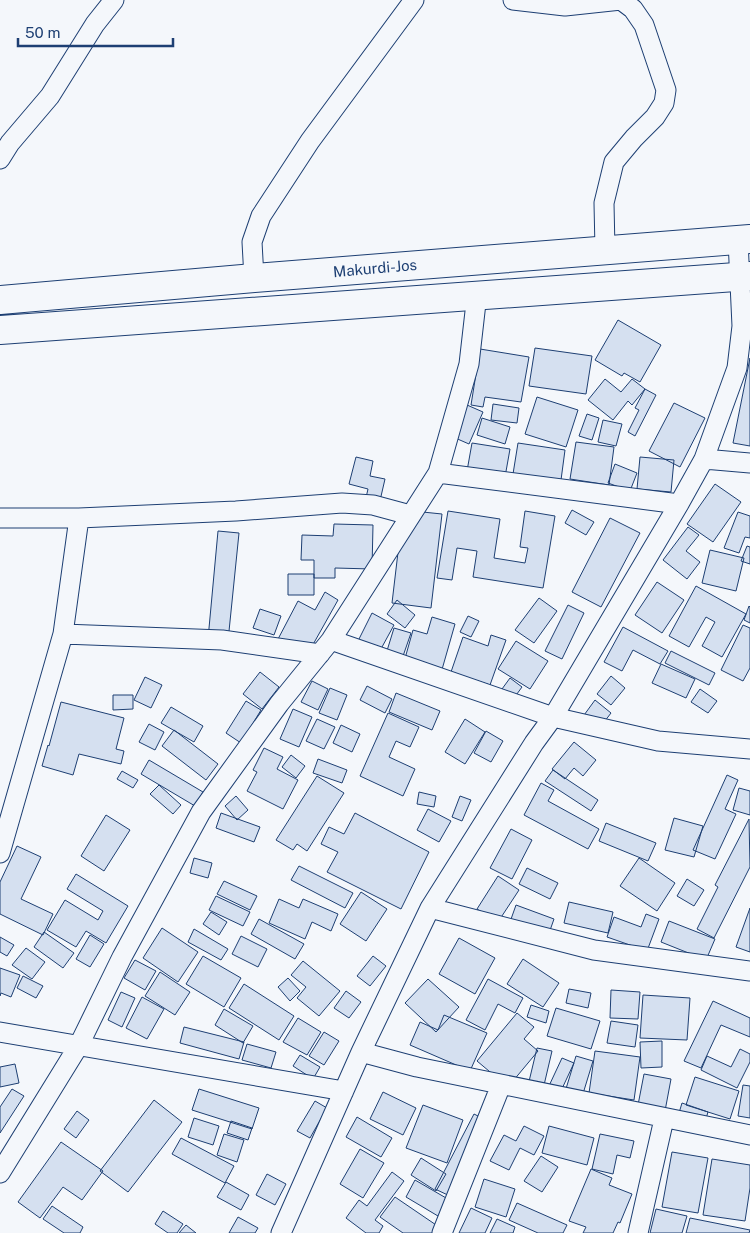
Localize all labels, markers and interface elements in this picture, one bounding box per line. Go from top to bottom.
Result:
scale bar [18,15,172,47]
text: 50 m [25,24,60,41]
street label: Makurdi-Jos [332,256,418,280]

